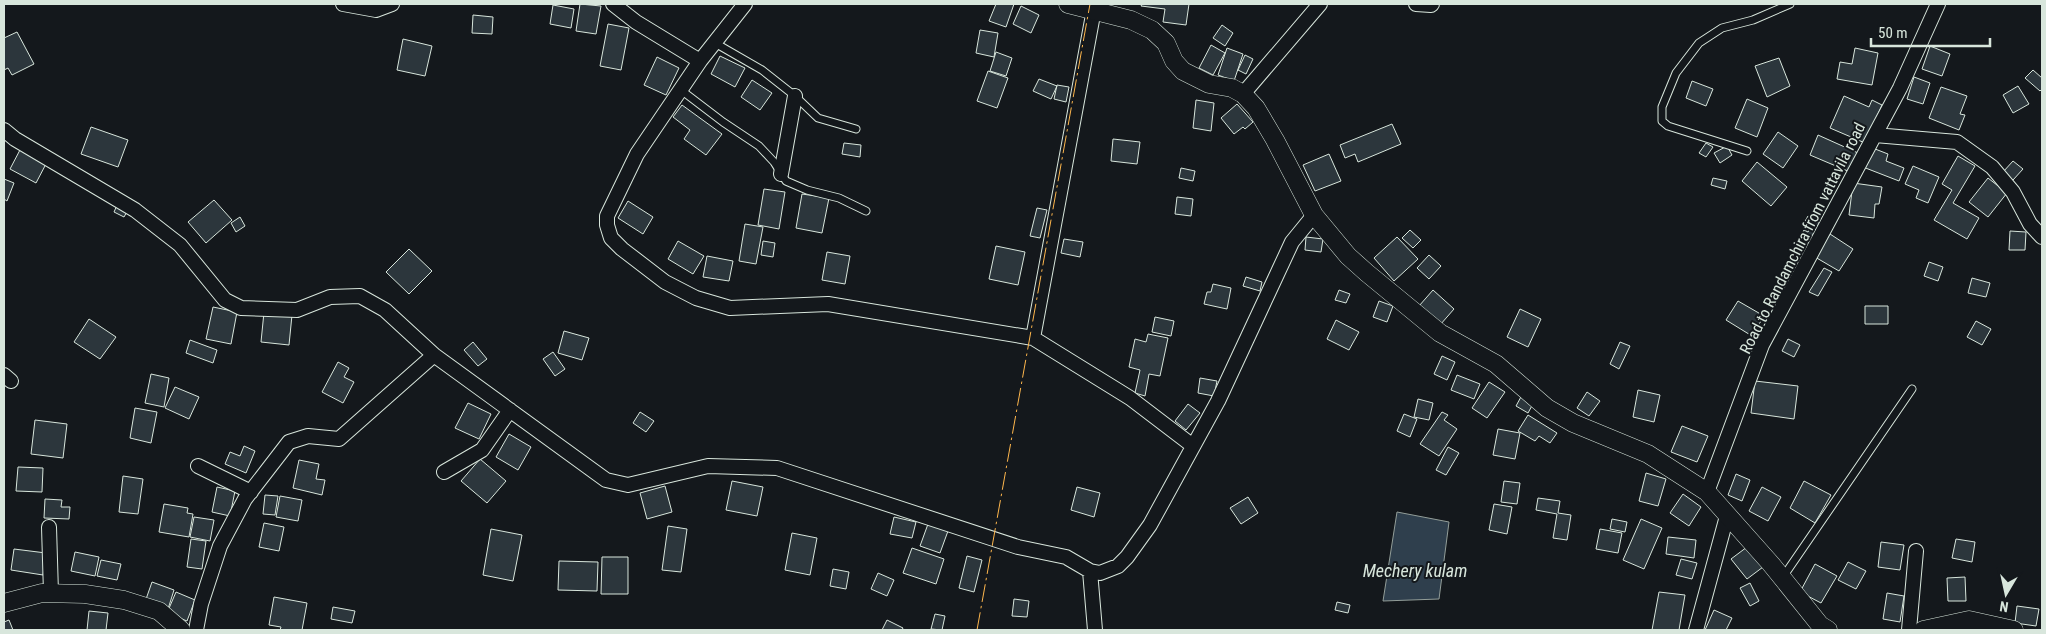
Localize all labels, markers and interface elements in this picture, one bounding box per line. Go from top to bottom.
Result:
scale bar [1871,15,1990,47]
text: 50 m [1878,24,1908,42]
street label: Road to Randamchira from vattavila road [1736,119,1869,357]
water label: Mechery kulam [1363,560,1467,581]
north arrow [1981,569,2031,619]
text: N [1998,598,2009,615]

